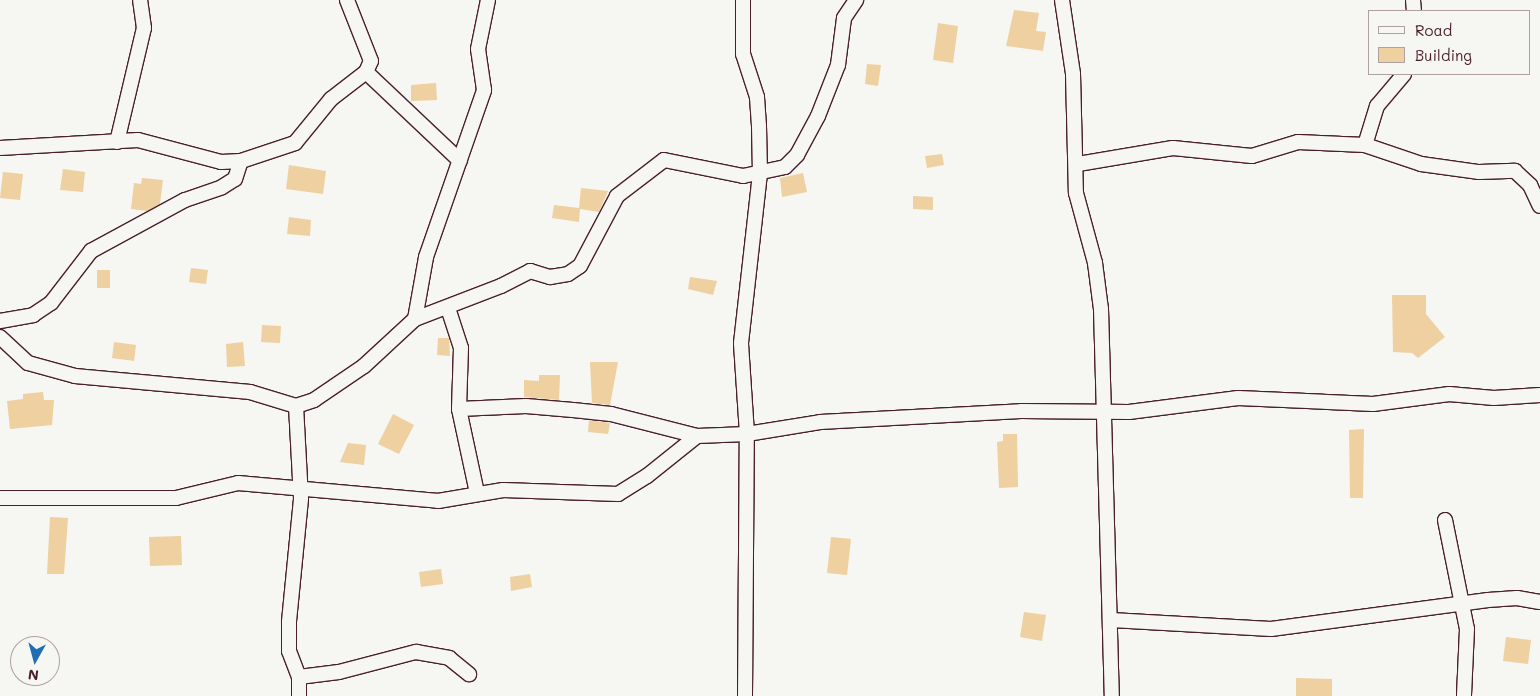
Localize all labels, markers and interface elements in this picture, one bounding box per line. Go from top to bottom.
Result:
legend [1368,10,1530,75]
text: Road [1415,20,1452,40]
text: Building [1415,45,1472,65]
north arrow [10,636,60,686]
text: N [27,665,40,685]

